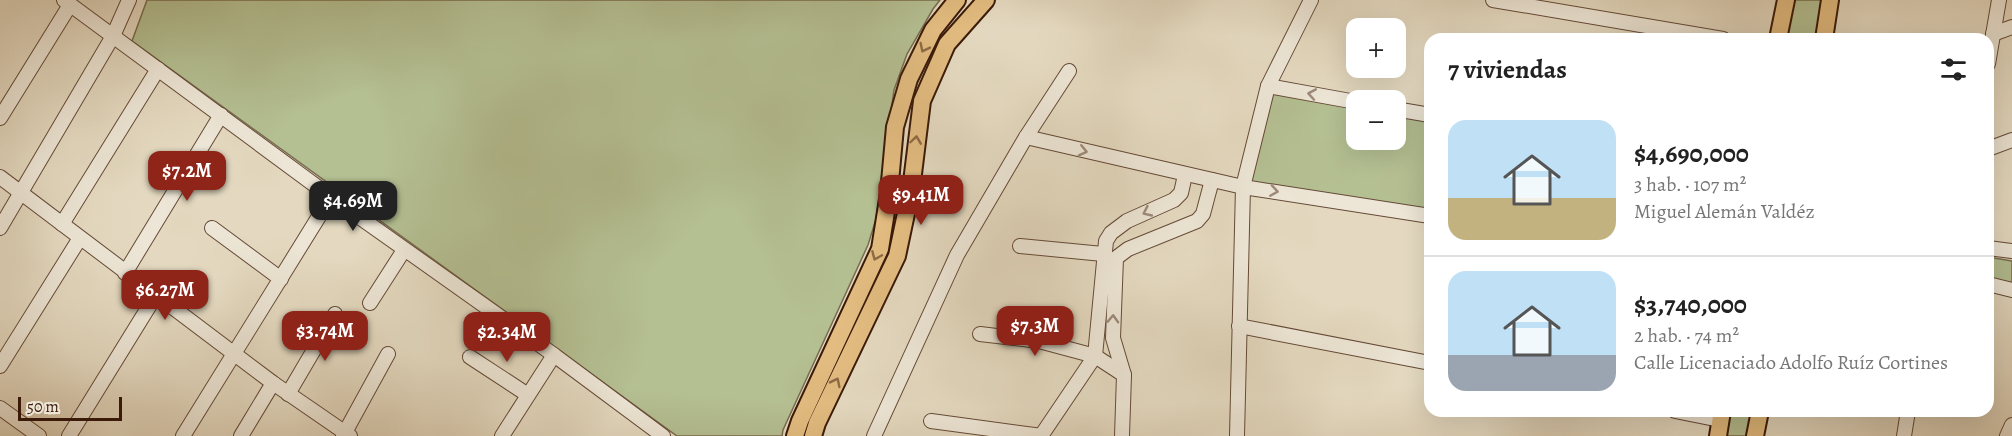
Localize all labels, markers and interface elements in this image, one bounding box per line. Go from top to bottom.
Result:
map controls [1346,18,1406,150]
button: + [1346,18,1406,78]
one-way arrow [919,41,931,52]
text: 7 viviendas [1448,52,1567,87]
icon: filters [1937,53,1970,86]
one-way arrow [1307,88,1317,101]
button: − [1346,90,1406,150]
one-way arrow [910,135,922,145]
text: $4,690,000 [1634,136,1749,171]
one-way arrow [1078,143,1088,156]
icon: home [1496,144,1568,216]
pin: $7.2M [145,151,229,202]
text: $7.2M [162,157,212,184]
text: 3 hab. · 107 m² [1634,171,1746,198]
pin: $9.41M [872,175,970,226]
pin: $4.69M [304,181,402,232]
text: $9.41M [892,181,950,208]
one-way arrow [1269,185,1278,197]
text: $4.69M [323,187,383,214]
text: Miguel Alemán Valdéz [1634,198,1815,225]
one-way arrow [1142,205,1153,217]
one-way arrow [871,250,883,261]
pin: $6.27M [116,270,214,321]
text: $6.27M [135,276,195,303]
text: $3,740,000 [1634,287,1747,322]
icon: home [1496,295,1568,367]
pin: $7.3M [993,306,1077,357]
pin: $3.74M [276,311,374,362]
pin: $2.34M [458,312,556,363]
text: $7.3M [1011,312,1059,339]
one-way arrow [1107,314,1120,323]
text: $3.74M [296,317,354,344]
text: $2.34M [477,318,537,345]
text: 2 hab. · 74 m² [1634,322,1739,349]
text: Calle Licenaciado Adolfo Ruíz Cortines [1634,349,1948,376]
one-way arrow [829,378,841,389]
scale bar [18,394,122,422]
text: 50 m [27,396,59,418]

